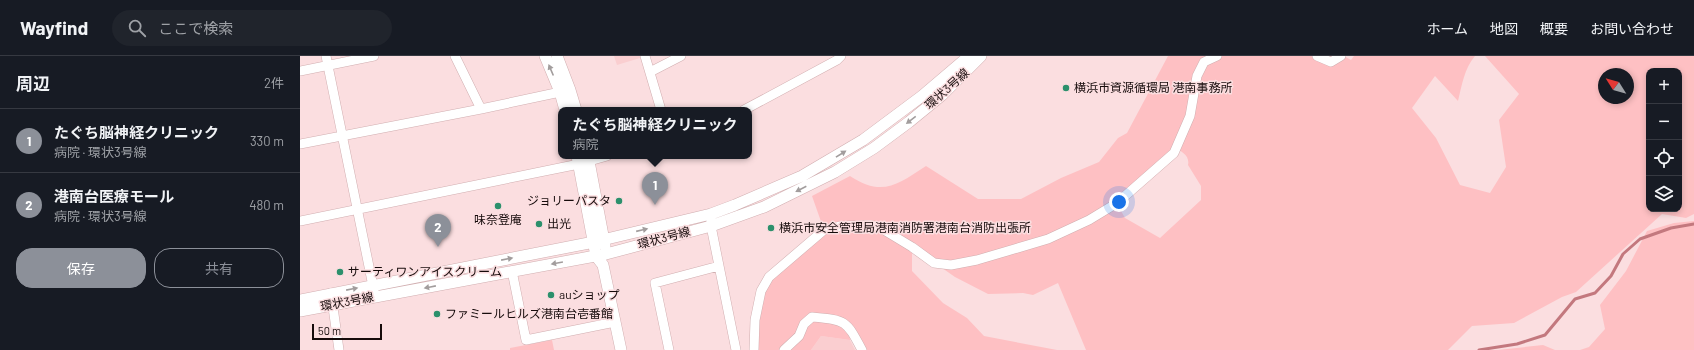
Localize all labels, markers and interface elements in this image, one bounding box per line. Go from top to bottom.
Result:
search box [112,10,392,46]
text: Wayfind [20,16,88,39]
icon: search [126,17,148,39]
text: ここで検索 [158,19,233,37]
text: ホーム [1426,20,1468,37]
text: 地図 [1490,20,1518,37]
text: 概要 [1540,20,1568,37]
text: お問い合わせ [1590,20,1674,37]
one-way arrow [547,63,553,75]
street label: 環状3号線 [922,65,971,112]
north arrow [1598,68,1634,104]
map controls [1646,68,1682,212]
button: + [1646,68,1682,104]
text: 周辺 [16,73,50,93]
text: 2件 [264,75,284,91]
place label: 横浜市資源循環局 港南事務所 [1074,80,1232,94]
marker: 横浜市資源循環局 港南事務所 [1061,83,1071,93]
button: − [1646,104,1682,140]
popup [558,107,752,159]
text: たぐち脳神経クリニック [572,115,738,133]
one-way arrow [906,116,917,125]
text: たぐち脳神経クリニック [54,123,219,141]
text: 1 [27,133,31,149]
text: 330 m [250,133,284,149]
text: 病院 [572,136,599,152]
button: locate [1646,140,1682,176]
text: 病院 · 環状3号線 [54,144,147,160]
one-way arrow [836,150,846,158]
pin: 1 [642,172,668,205]
button: layers [1646,176,1682,212]
one-way arrow [796,186,807,192]
text: 港南台医療モール [54,187,174,205]
your location [1109,192,1129,212]
place label: ジョリーパスタ [527,193,611,207]
marker: ジョリーパスタ [614,196,624,206]
text: 2 [25,197,33,213]
text: 480 m [249,197,284,213]
marker: 味奈登庵 [493,201,503,211]
text: 病院 · 環状3号線 [54,208,147,224]
place label: 味奈登庵 [474,212,522,226]
pin: 2 [425,214,451,247]
place label: 出光 [547,216,571,230]
marker: 出光 [534,219,544,229]
place label: 横浜市安全管理局港南消防署港南台消防出張所 [779,220,1031,234]
street label: 環状3号線 [636,223,692,251]
marker: 横浜市安全管理局港南消防署港南台消防出張所 [766,223,776,233]
one-way arrow [636,227,648,233]
button: 保存 [16,248,146,288]
button: 共有 [154,248,284,288]
one-way arrow [501,256,513,262]
one-way arrow [551,260,564,266]
place label: サーティワンアイスクリーム [348,264,502,278]
marker: サーティワンアイスクリーム [335,267,345,277]
one-way arrow [423,284,436,290]
one-way arrow [346,286,358,292]
place label: auショップ [559,287,620,301]
street label: 環状3号線 [319,289,375,313]
marker: auショップ [546,290,556,300]
place label: ファミールヒルズ港南台壱番館 [445,306,613,320]
marker: ファミールヒルズ港南台壱番館 [432,309,442,319]
scale bar [312,322,382,341]
text: 50 m [318,324,341,337]

